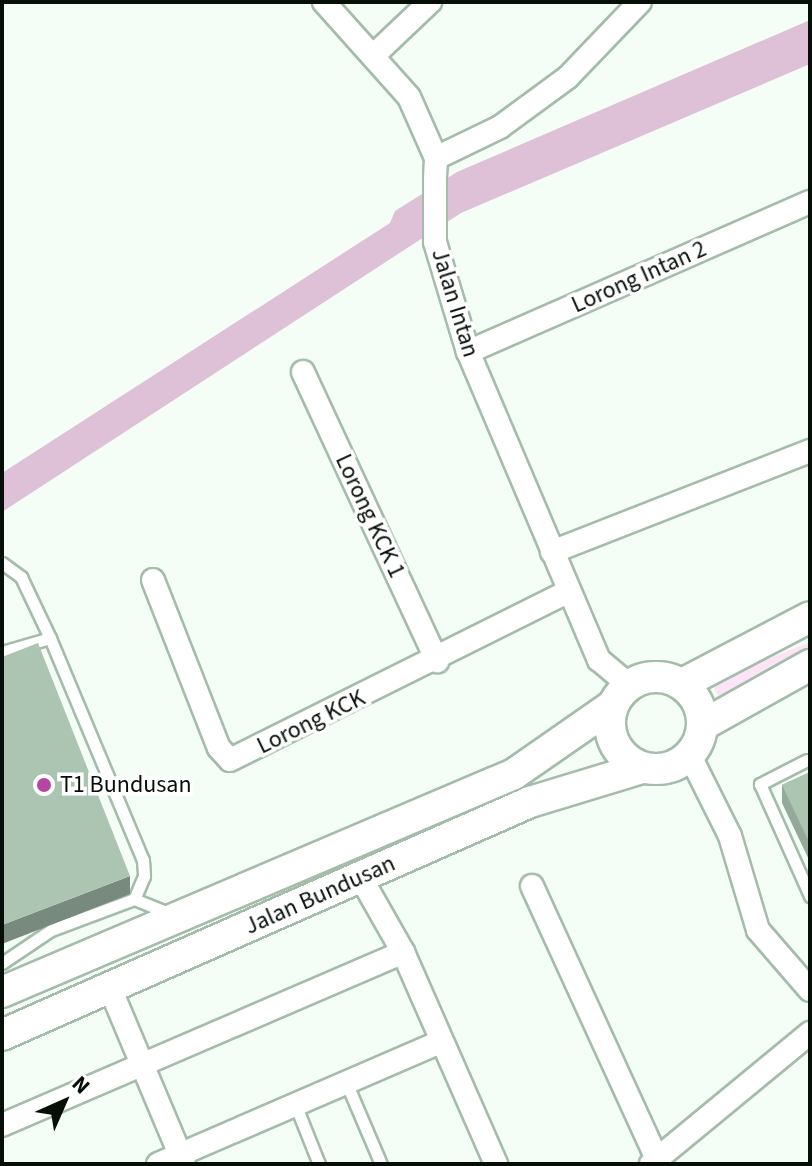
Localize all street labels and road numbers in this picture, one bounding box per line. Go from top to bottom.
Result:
street label: Lorong Intan 2 [567,234,711,320]
street label: Jalan Intan [425,245,485,361]
street label: Lorong KCK 1 [329,450,411,582]
street label: Lorong KCK [252,684,370,760]
street label: Jalan Bundusan [240,849,400,941]

